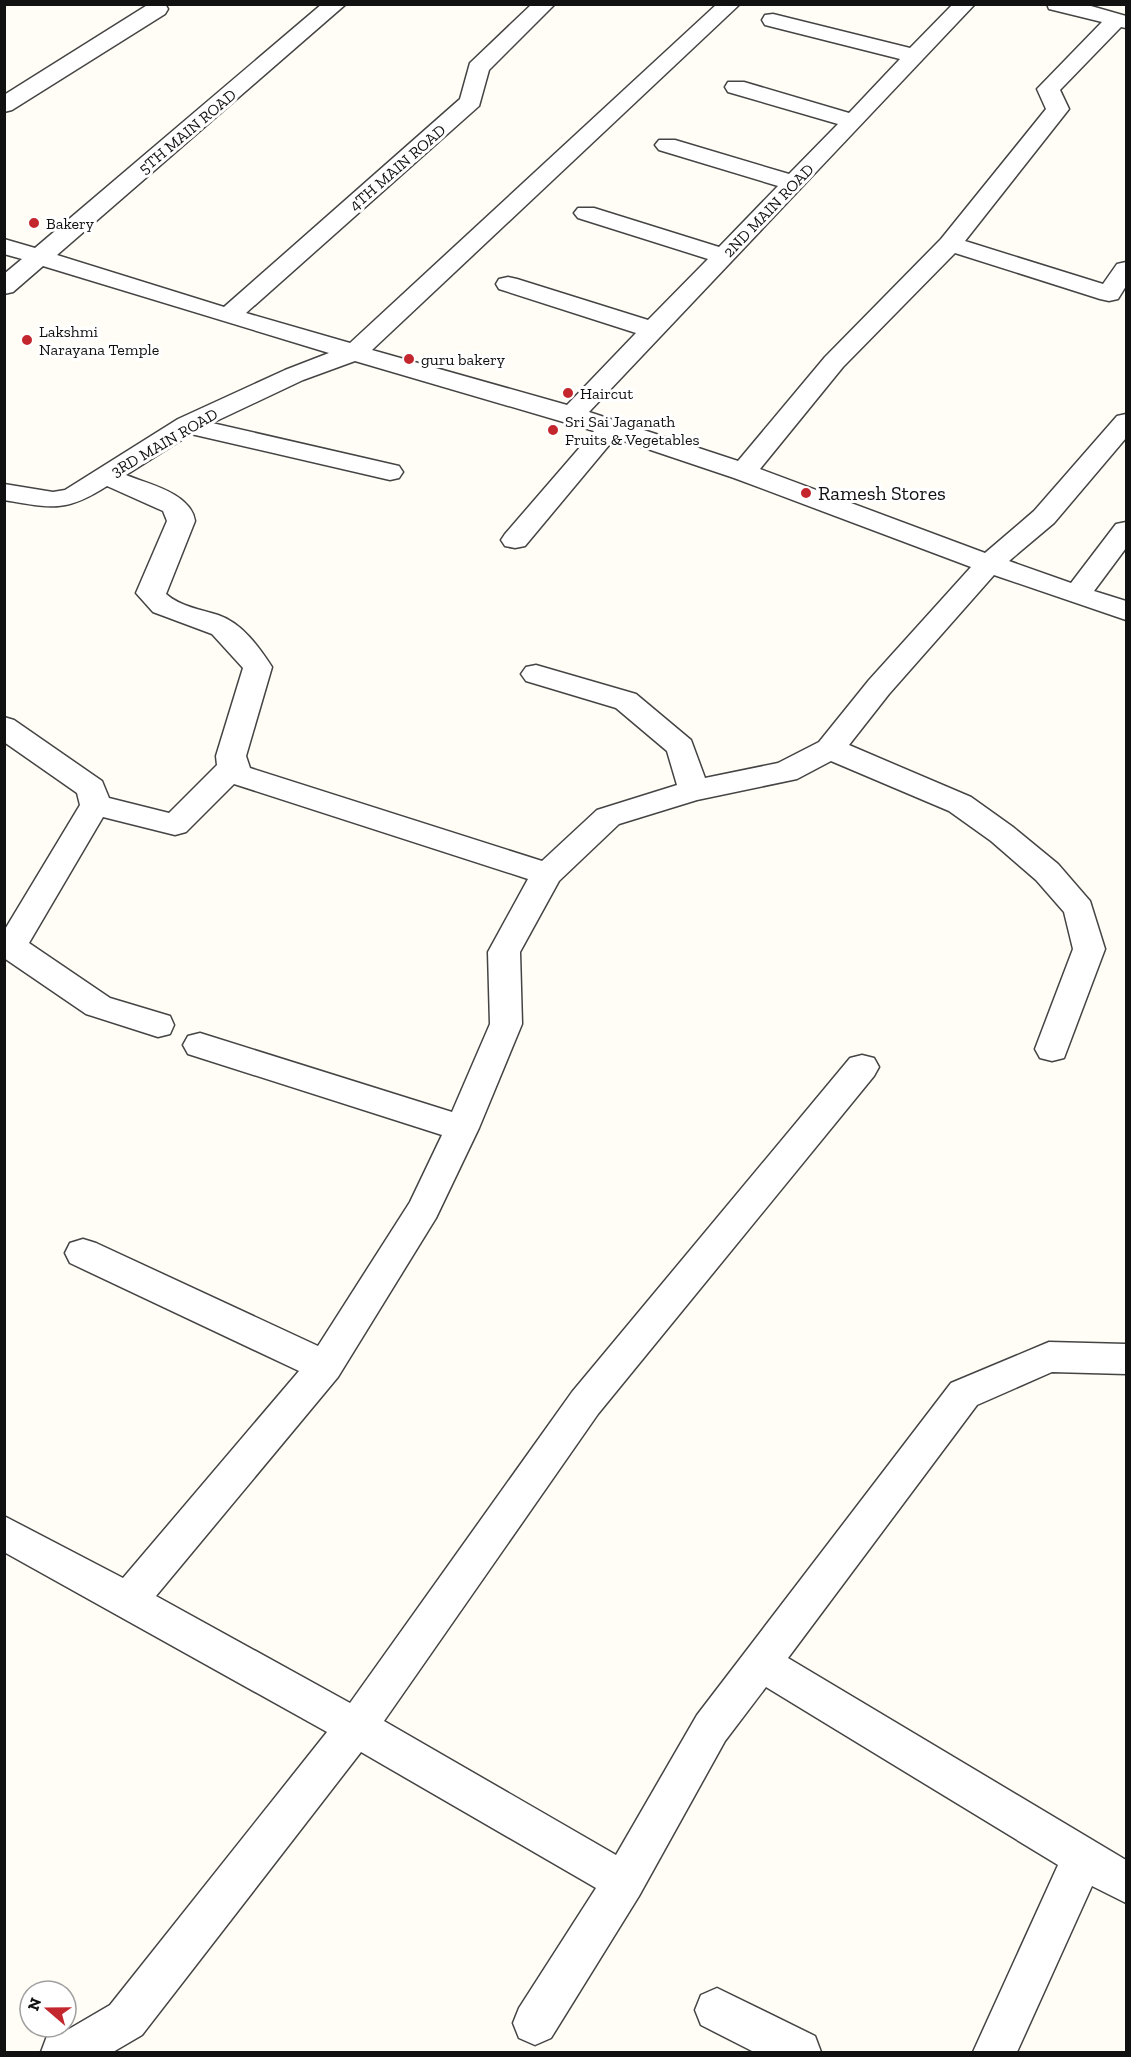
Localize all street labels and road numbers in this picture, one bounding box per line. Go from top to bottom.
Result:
street label: 5TH MAIN ROAD [135,85,240,178]
street label: 4TH MAIN ROAD [345,120,449,214]
street label: 2ND MAIN ROAD [719,160,818,261]
street label: 3RD MAIN ROAD [107,404,221,481]

